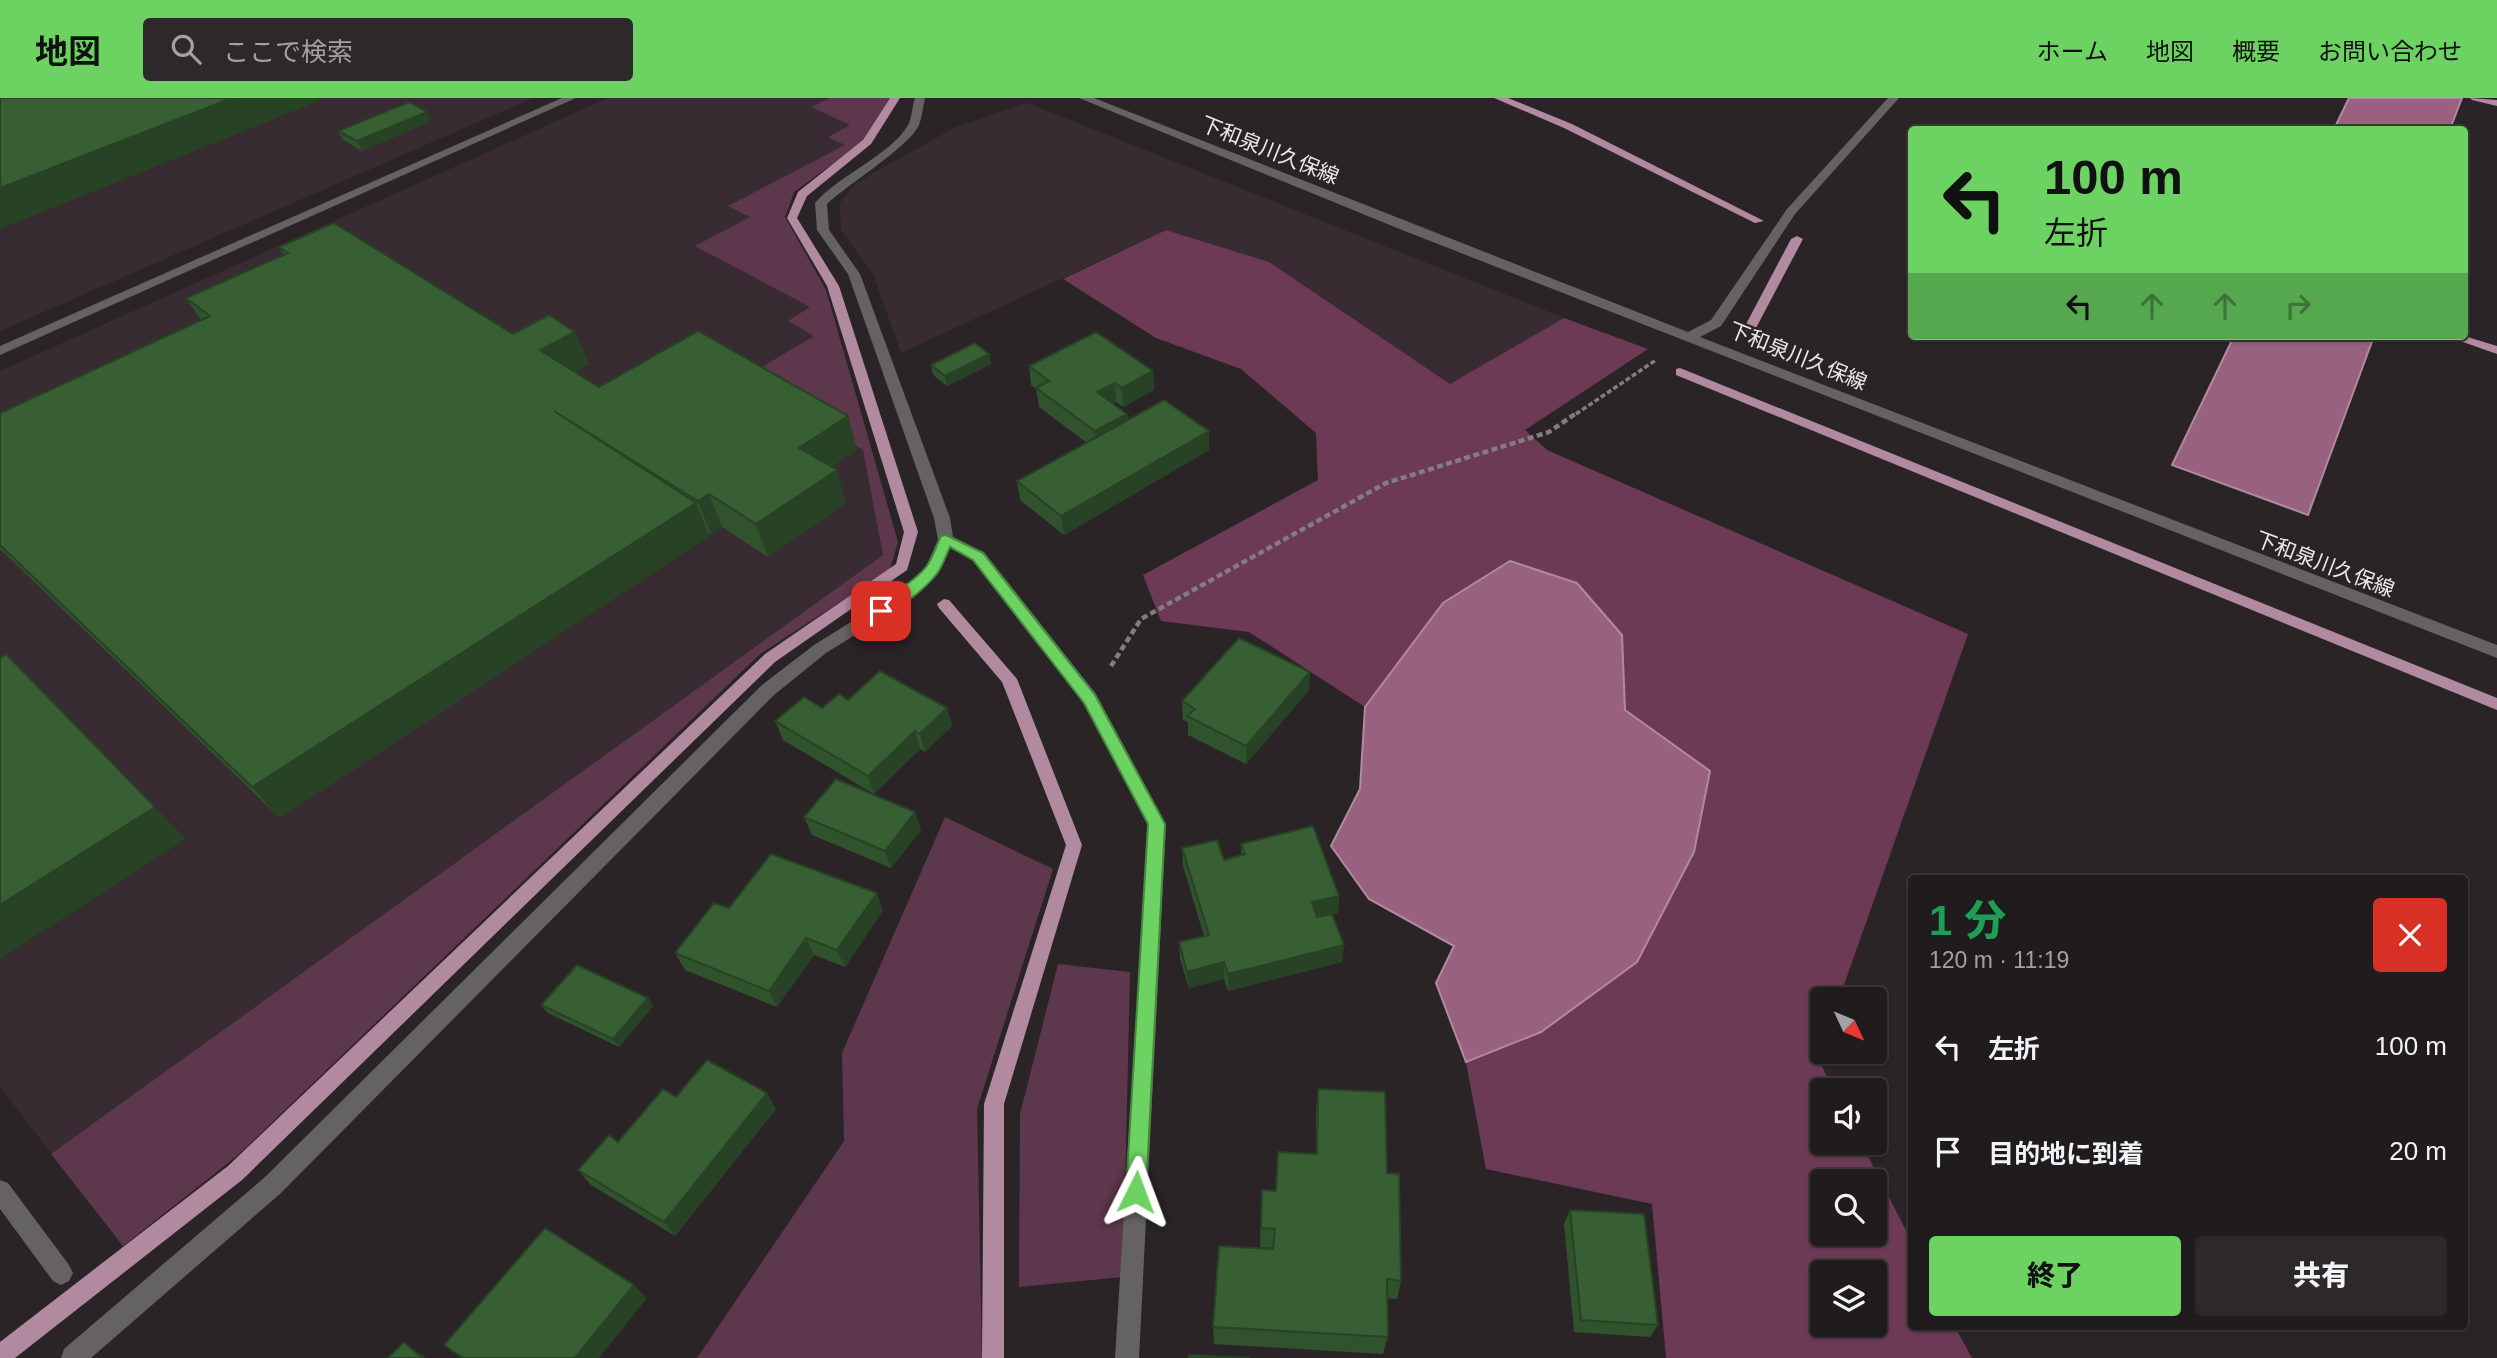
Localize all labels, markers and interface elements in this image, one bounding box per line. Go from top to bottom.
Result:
search box [143,18,633,81]
icon: search [167,30,205,68]
text: 地図 [35,33,101,70]
text: ここで検索 [223,37,353,67]
text: ホーム [2037,38,2108,65]
text: 地図 [2146,38,2194,65]
text: 概要 [2232,38,2280,65]
text: お問い合わせ [2318,38,2462,65]
street label: 下和泉川久保線 [1198,112,1342,188]
text: 100 m [2044,150,2183,204]
icon: left [1929,154,2020,245]
text: 左折 [2044,215,2108,251]
icon: left [2060,287,2098,325]
icon: ahead [2133,287,2171,325]
icon: ahead [2206,287,2244,325]
icon: right [2279,287,2317,325]
street label: 下和泉川久保線 [1726,318,1870,394]
street label: 下和泉川久保線 [2252,527,2398,601]
pin [851,581,911,641]
icon: arrive [862,592,900,630]
text: 1 分 [1929,897,2006,944]
button: close [2373,898,2447,972]
text: 120 m · 11:19 [1929,947,2069,973]
north arrow [1810,987,1886,1064]
map controls [1810,987,1887,1337]
icon: left [1929,1028,1967,1066]
text: 100 m [2375,1031,2447,1061]
text: 左折 [1988,1034,2040,1064]
button: sound [1810,1078,1887,1155]
icon: arrive [1929,1133,1967,1171]
text: 20 m [2389,1136,2447,1166]
text: 目的地に到着 [1988,1139,2144,1169]
position arrow [1099,1155,1173,1229]
button: search [1810,1169,1887,1246]
button: 終了 [1929,1236,2181,1316]
button: 共有 [2195,1236,2447,1316]
button: layers [1810,1260,1887,1337]

